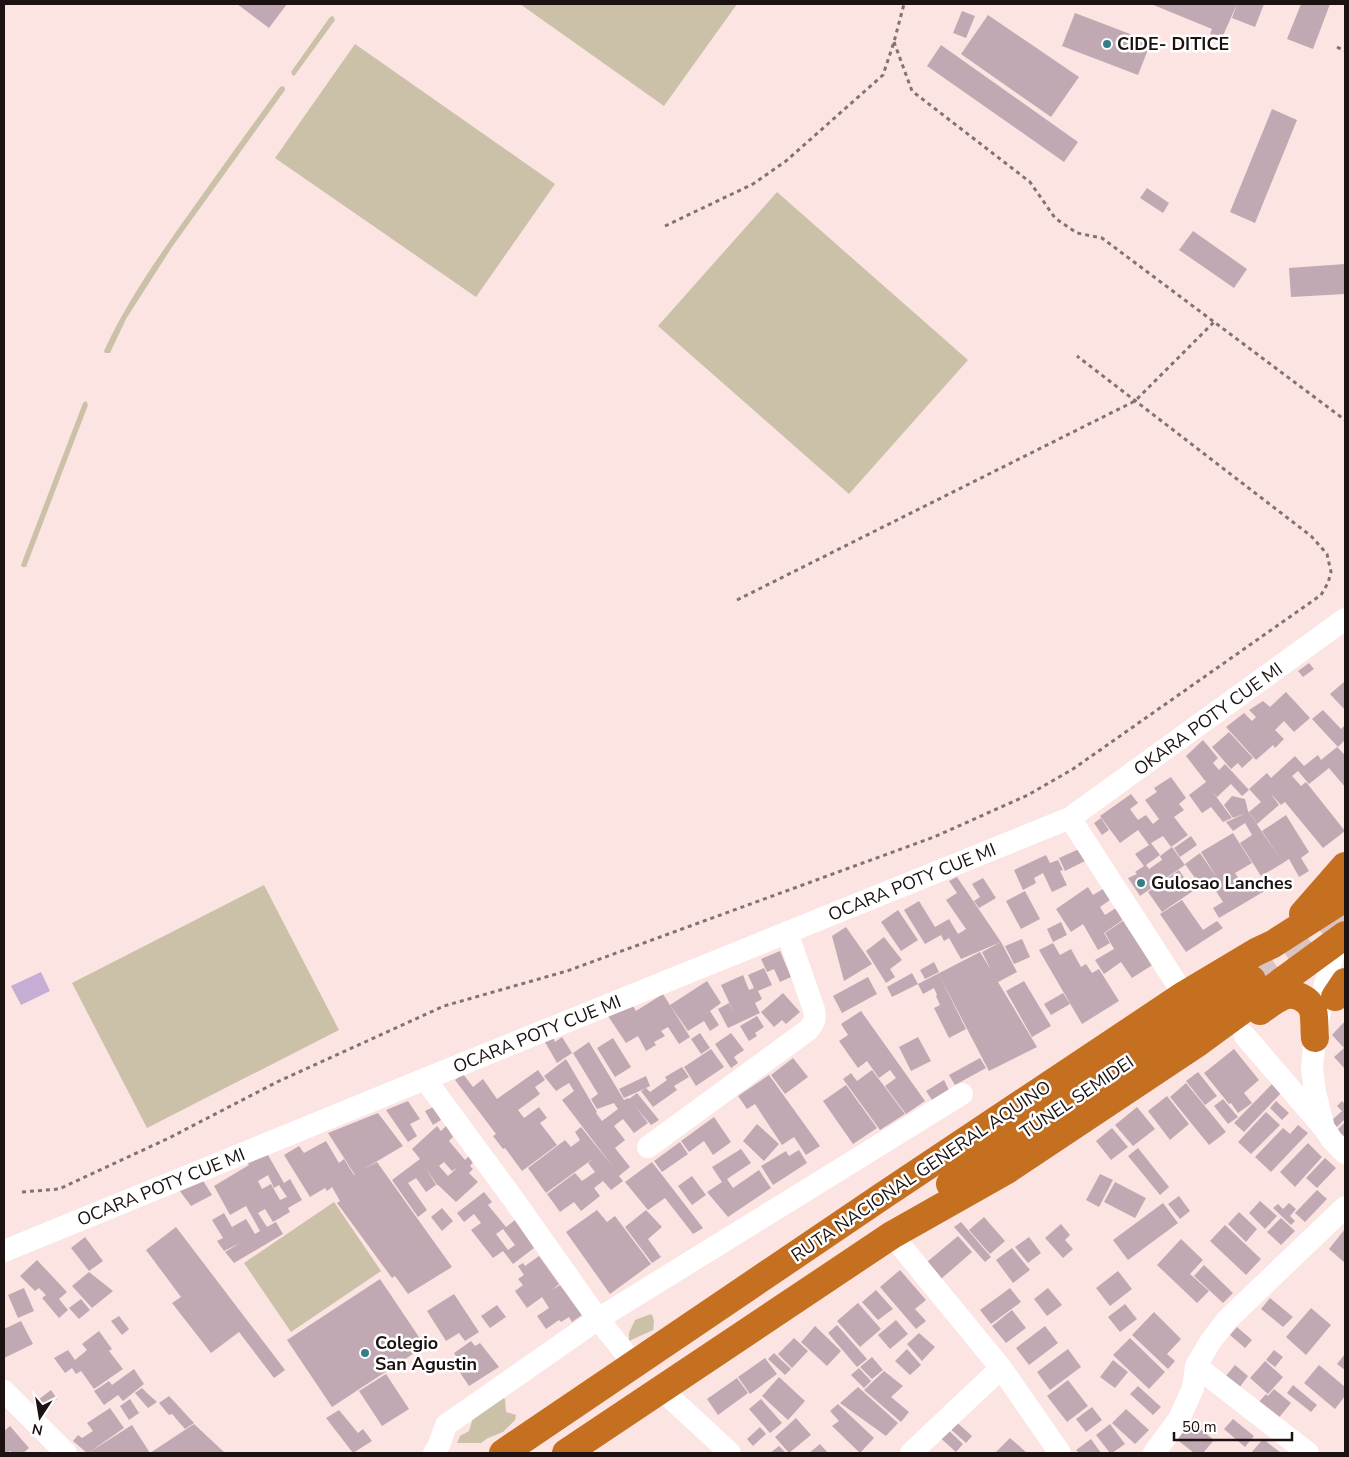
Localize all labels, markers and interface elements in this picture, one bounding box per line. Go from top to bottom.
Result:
place label: CIDE- DITICE [1117,32,1229,56]
marker: CIDE- DITICE [1101,38,1113,50]
street label: OKARA POTY CUE MI [1129,657,1287,781]
street label: OCARA POTY CUE MI [824,837,1000,927]
place label: Gulosao Lanches [1151,871,1293,895]
marker: Gulosao Lanches [1135,877,1147,889]
street label: OCARA POTY CUE MI [449,989,625,1079]
street label: TÚNEL SEMIDEI [1015,1050,1139,1144]
street label: RUTA NACIONAL GENERAL AQUINO [787,1075,1055,1267]
street label: OCARA POTY CUE MI [73,1142,249,1232]
place label: Colegio San Agustin [375,1331,477,1376]
marker: Colegio San Agustin [359,1347,371,1359]
north arrow [15,1392,65,1442]
scale bar [1174,1410,1292,1442]
text: 50 m [1182,1417,1217,1437]
text: N [30,1419,45,1440]

